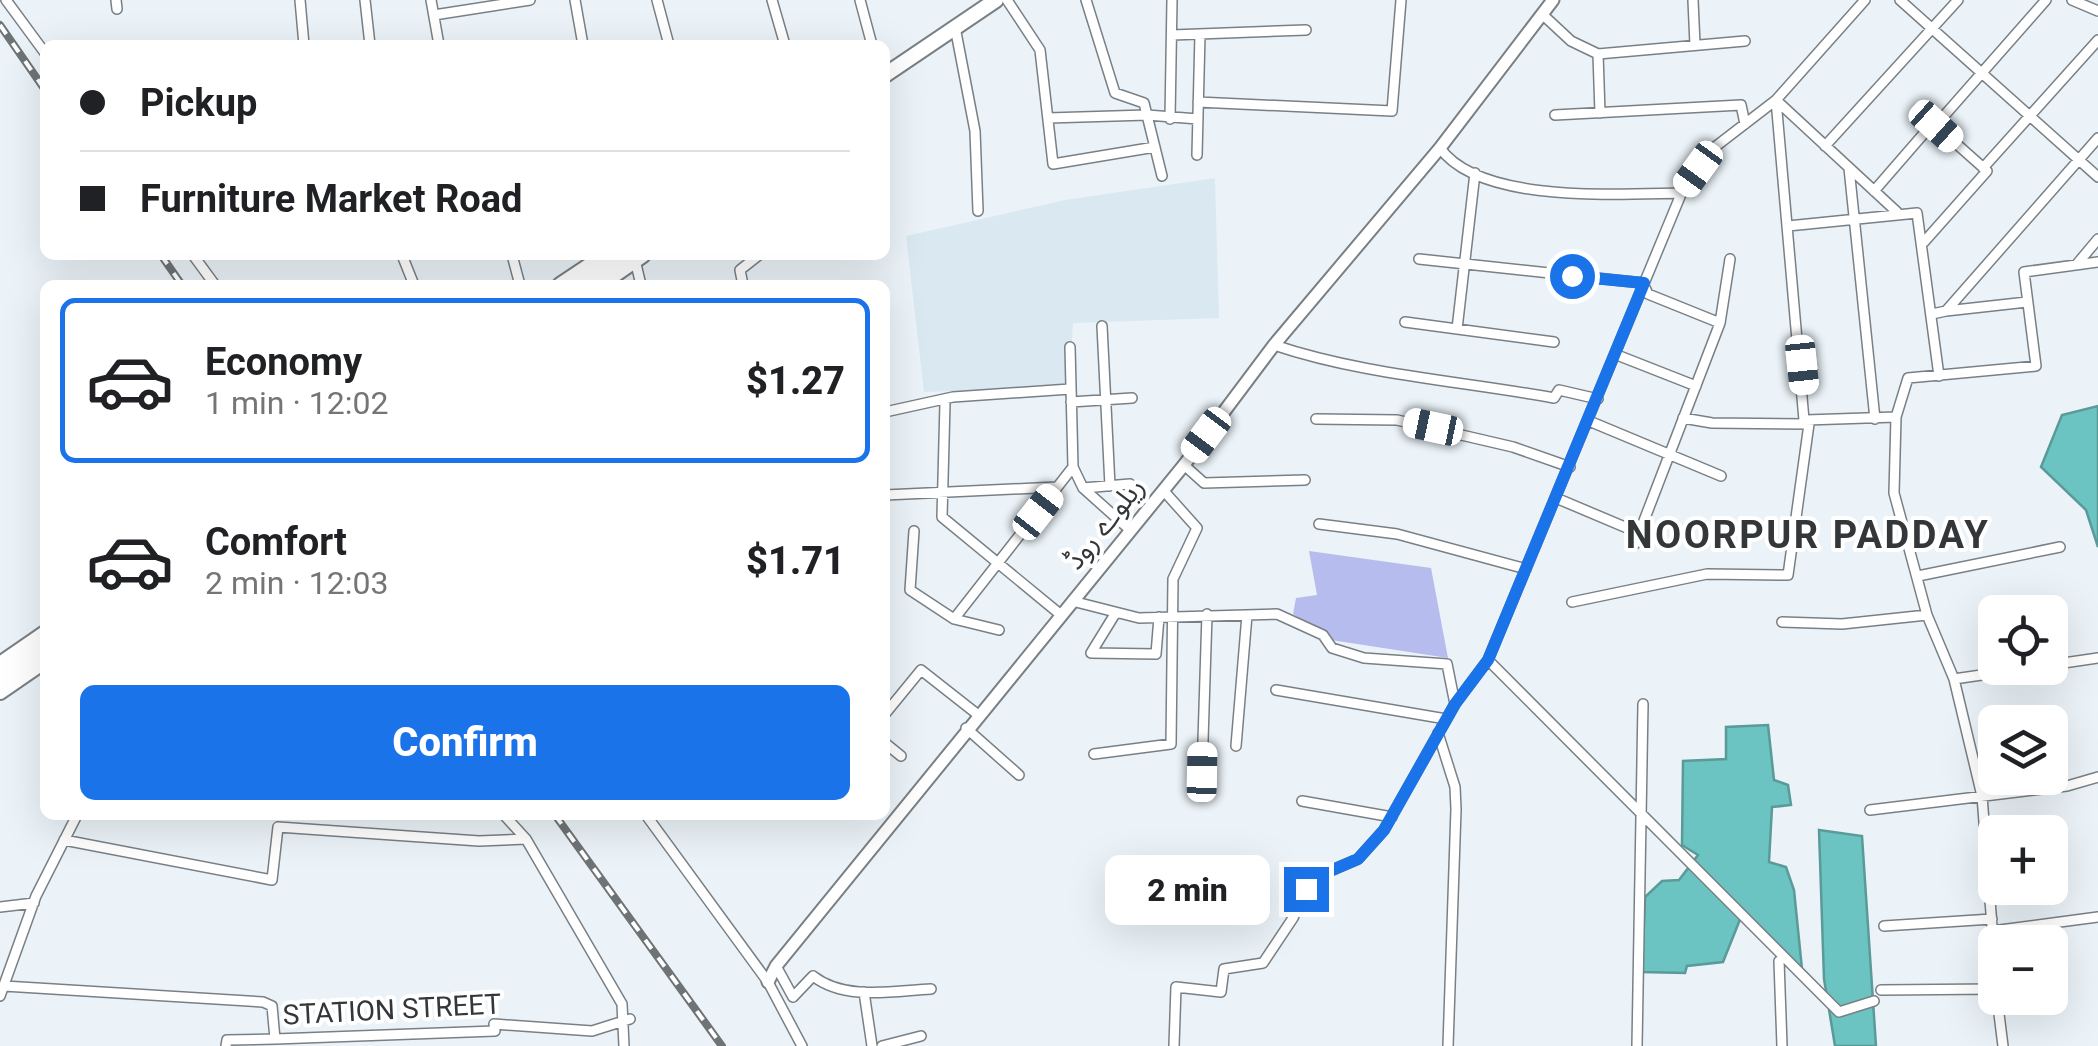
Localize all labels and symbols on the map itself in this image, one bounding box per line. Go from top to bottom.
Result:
car [1904,95,1968,157]
car [1668,136,1728,202]
route start [1550,254,1595,299]
car [1784,334,1820,396]
car [1176,402,1236,468]
car [1401,406,1465,448]
street label: ریلوے روڈ [1057,471,1151,576]
car [1008,479,1068,545]
district label: NOORPUR PADDAY [1626,513,1990,557]
car [1186,742,1218,802]
callout: 2 min [1106,854,1271,924]
route end [1284,867,1329,912]
street label: STATION STREET [282,987,502,1032]

